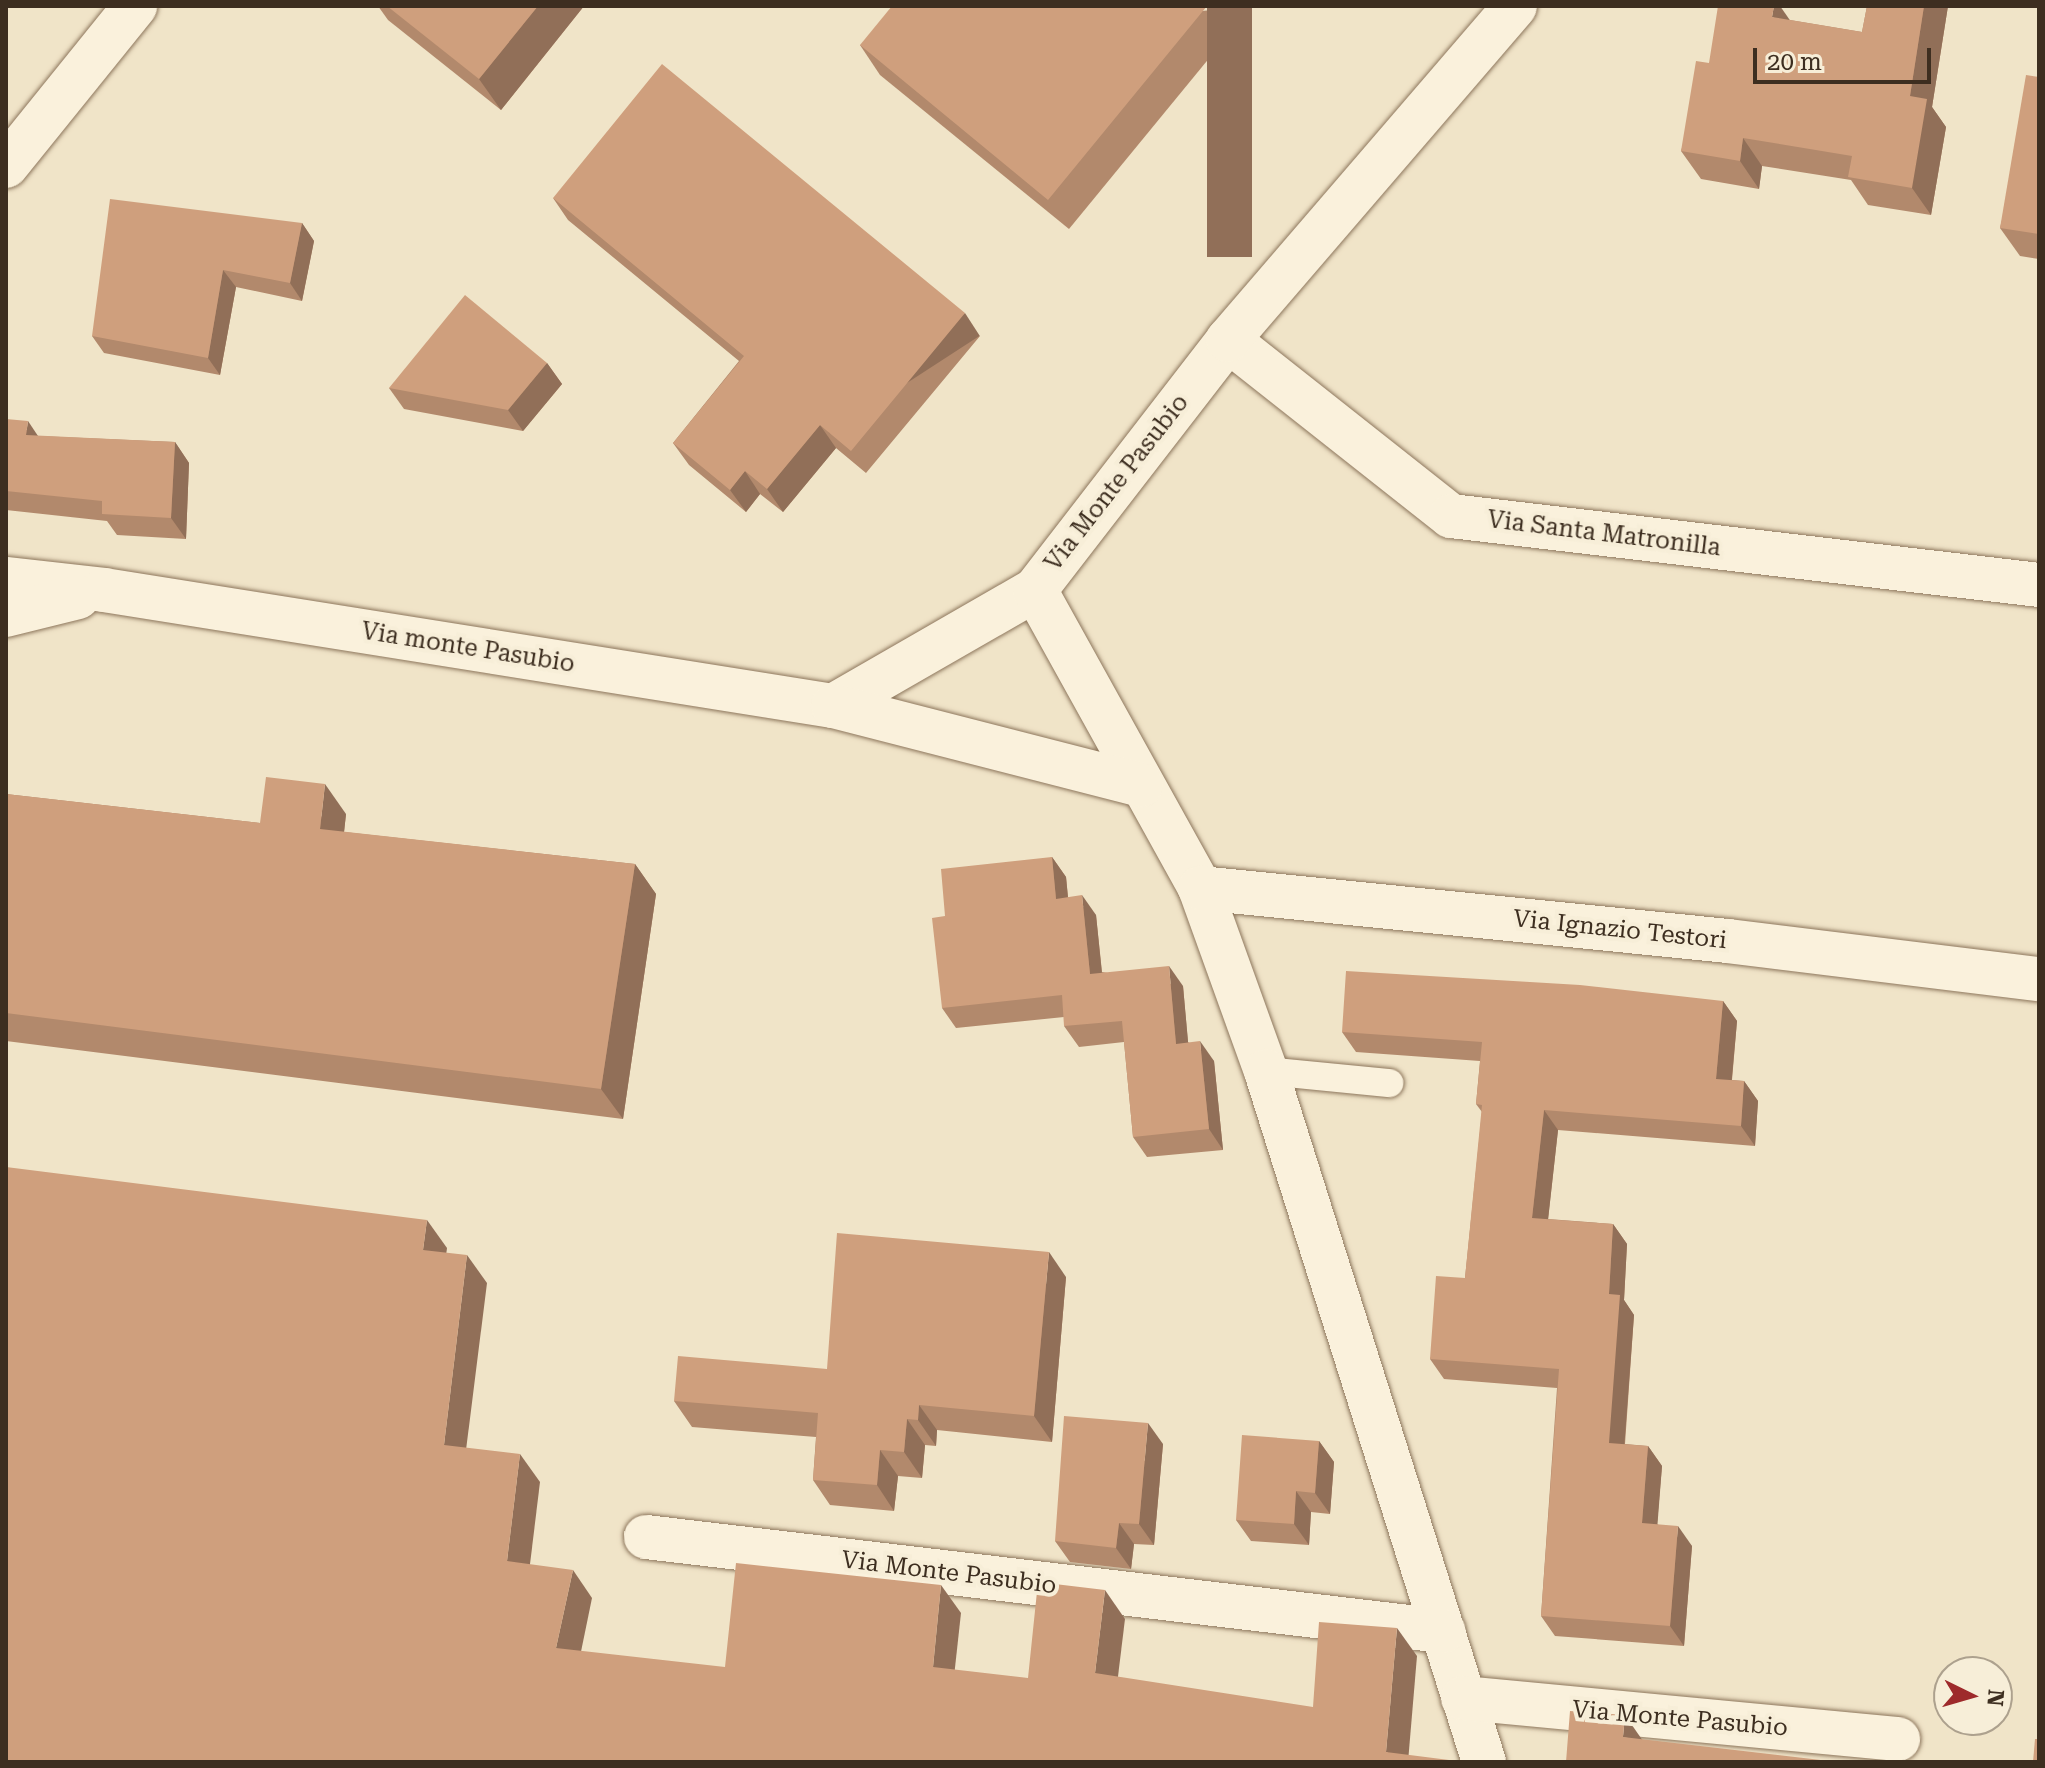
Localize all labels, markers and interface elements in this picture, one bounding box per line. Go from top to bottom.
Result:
scale bar [1757,32,1935,82]
text: 20 m [1767,48,1822,76]
street label: Via Monte Pasubio [1039,389,1195,577]
street label: Via Santa Matronilla [1486,505,1722,563]
street label: Via monte Pasubio [359,617,577,679]
street label: Via Ignazio Testori [1512,904,1728,956]
street label: Via Monte Pasubio [840,1546,1058,1600]
north arrow [1933,1656,2013,1736]
text: N [1982,1688,2009,1707]
street label: Via Monte Pasubio [1571,1695,1789,1743]

